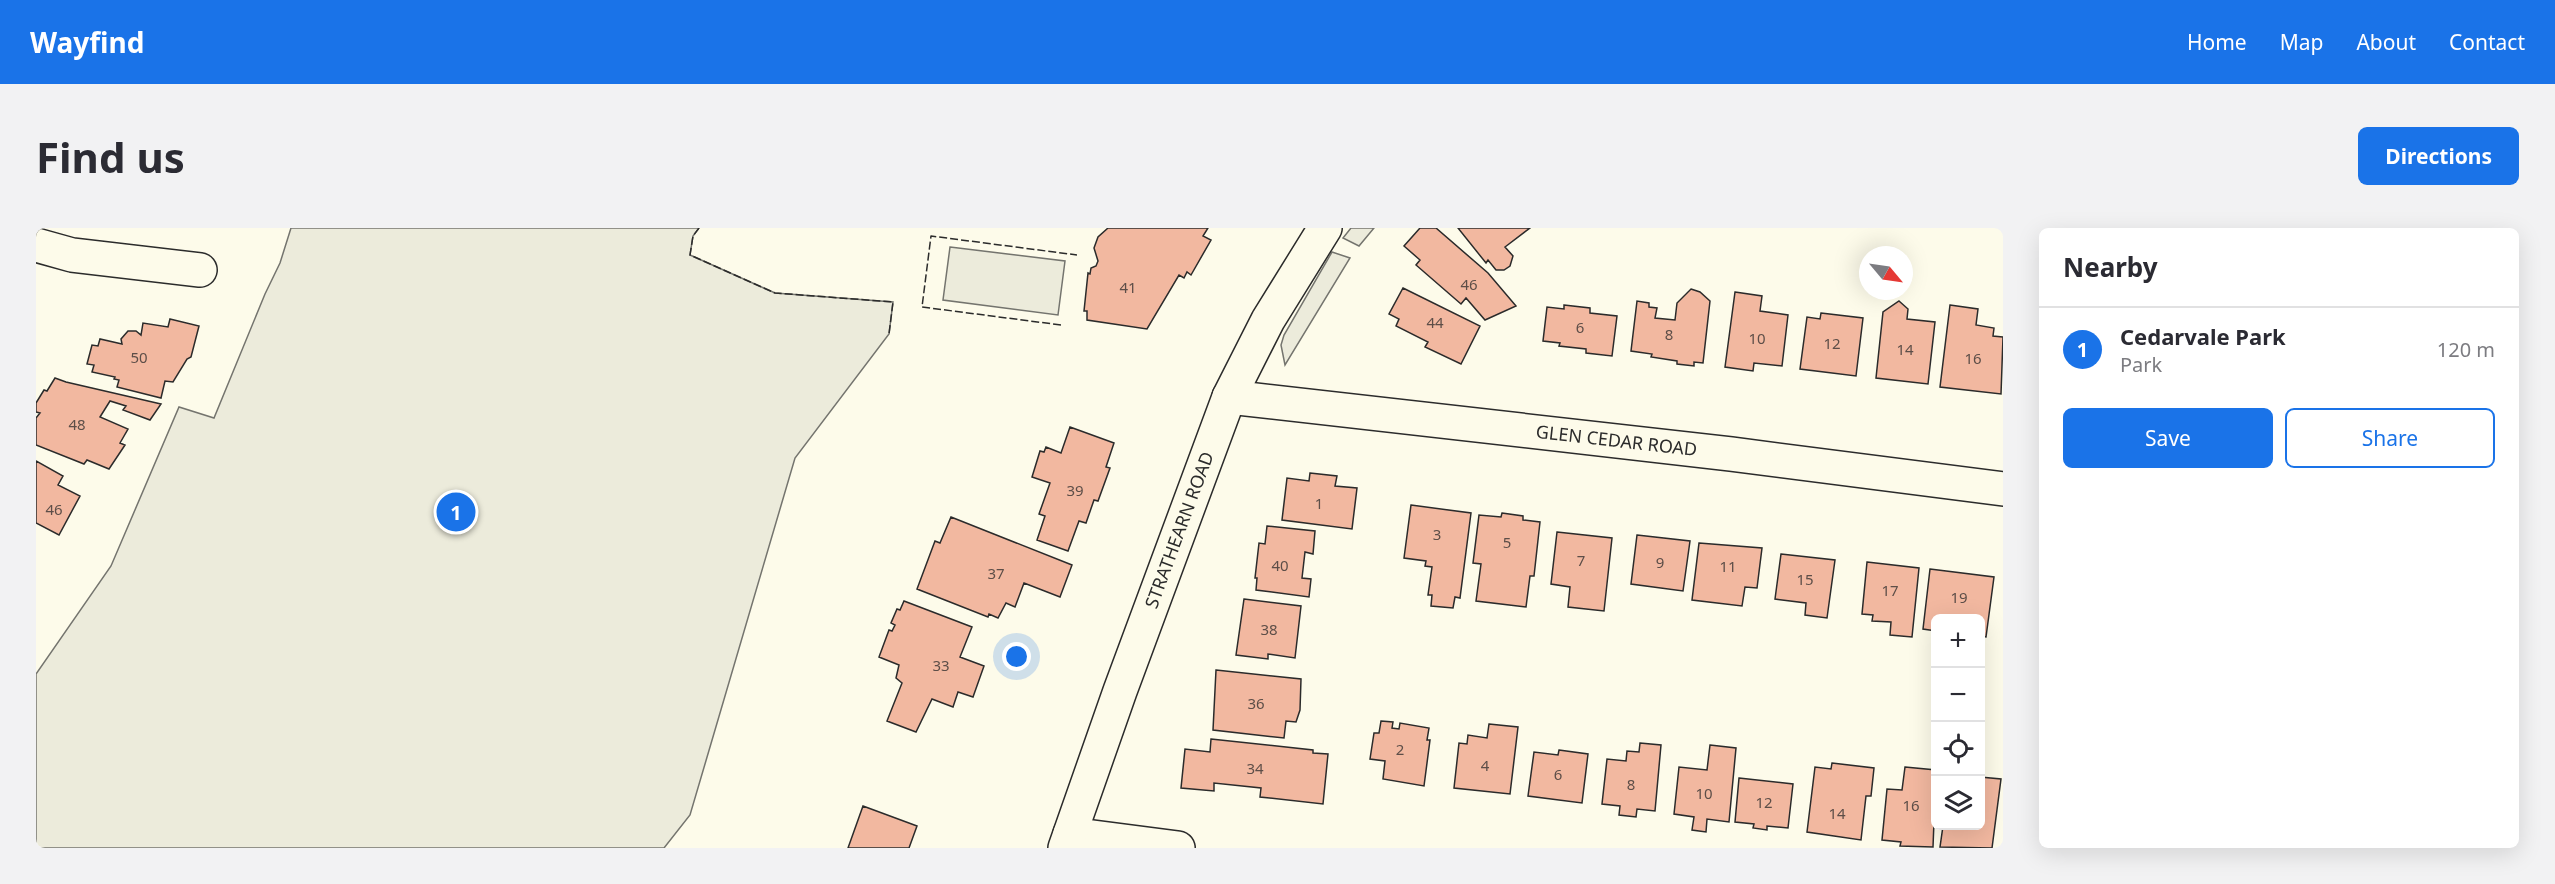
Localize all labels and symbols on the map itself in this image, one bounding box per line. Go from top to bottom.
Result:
north arrow [1859,246,1913,300]
house number: 46 [1460,274,1478,294]
house number: 41 [1119,277,1137,297]
house number: 44 [1426,312,1444,332]
house number: 6 [1576,317,1584,337]
house number: 8 [1665,324,1673,344]
house number: 10 [1748,328,1766,348]
house number: 12 [1823,333,1841,353]
house number: 14 [1896,339,1914,359]
house number: 50 [130,347,148,367]
house number: 16 [1964,348,1982,368]
house number: 48 [68,414,86,434]
street label: GLEN CEDAR ROAD [1535,419,1699,461]
street label: STRATHEARN ROAD [1139,448,1219,611]
house number: 39 [1066,480,1084,500]
pin: 1 [436,490,476,534]
house number: 1 [1315,493,1323,513]
house number: 46 [45,499,63,519]
house number: 3 [1433,524,1441,544]
house number: 5 [1503,532,1511,552]
house number: 7 [1577,550,1585,570]
house number: 9 [1656,552,1664,572]
house number: 40 [1271,555,1289,575]
house number: 11 [1719,556,1737,576]
house number: 37 [987,563,1005,583]
house number: 15 [1796,569,1814,589]
house number: 17 [1881,580,1899,600]
house number: 19 [1950,587,1968,607]
house number: 38 [1260,619,1278,639]
your location [1002,642,1031,671]
house number: 33 [932,655,950,675]
house number: 36 [1247,693,1265,713]
house number: 2 [1396,739,1404,759]
house number: 4 [1481,755,1490,775]
house number: 34 [1246,758,1264,778]
house number: 6 [1554,764,1562,784]
house number: 8 [1627,774,1635,794]
house number: 10 [1695,783,1713,803]
house number: 12 [1755,792,1773,812]
house number: 16 [1902,795,1920,815]
house number: 14 [1828,803,1846,823]

